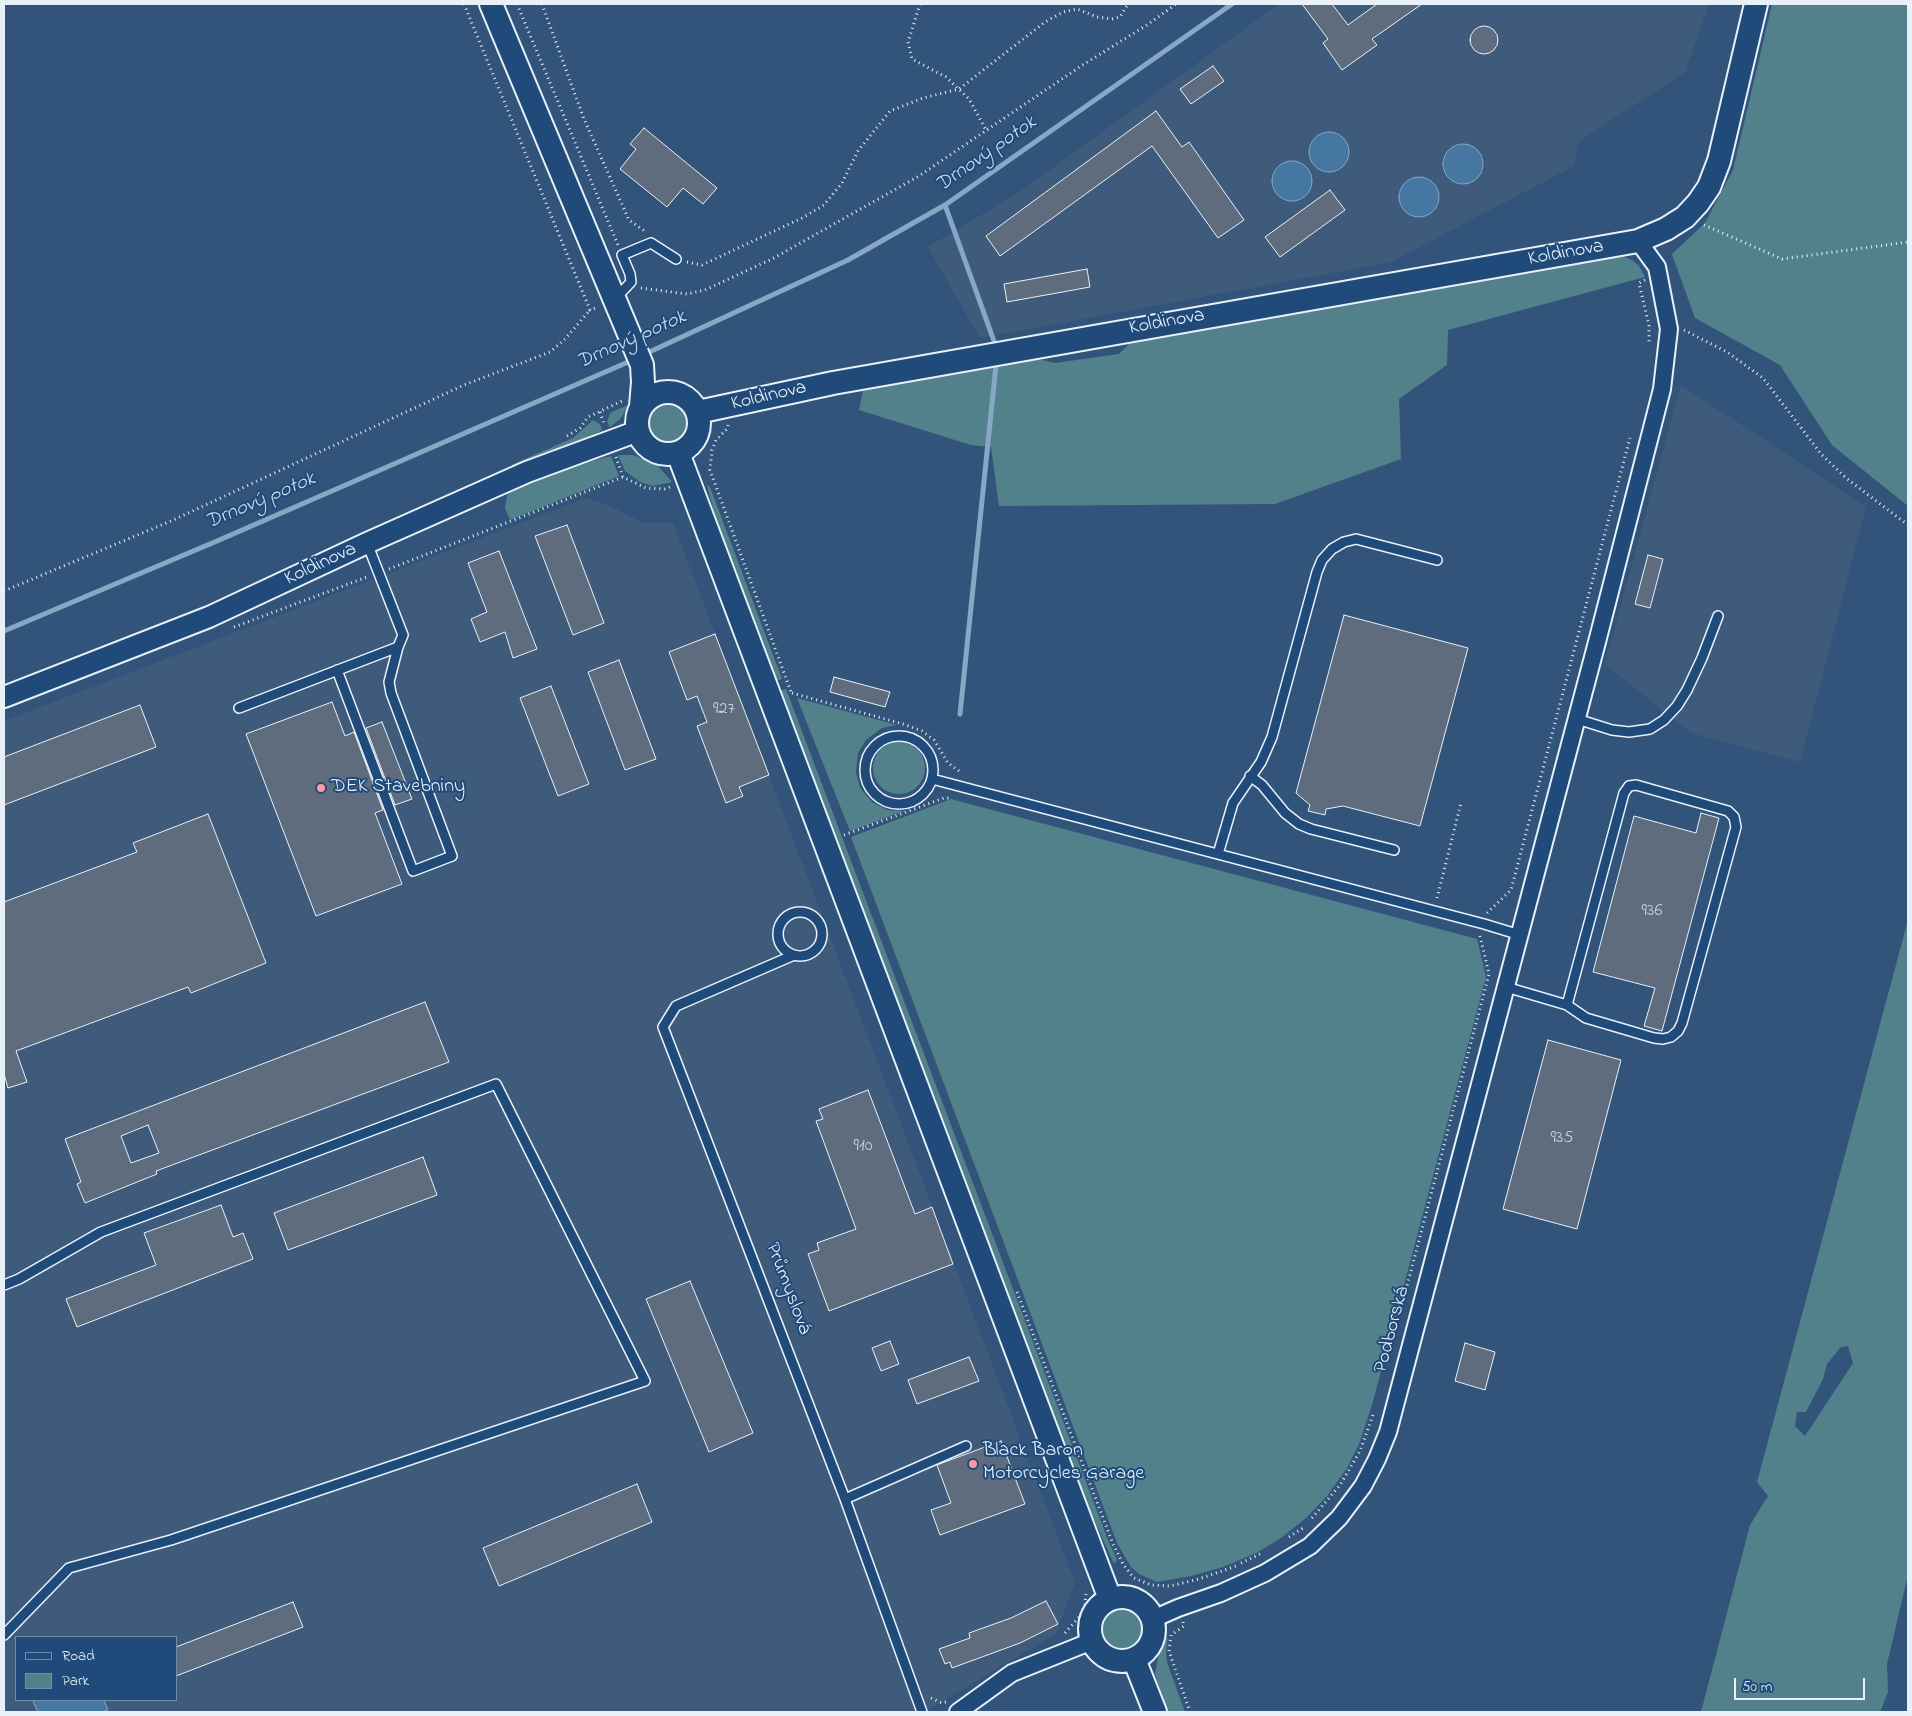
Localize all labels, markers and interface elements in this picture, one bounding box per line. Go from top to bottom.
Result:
water label: Drnový potok [932,111,1042,199]
street label: Koldinova [1526,236,1606,272]
street label: Koldinova [1127,305,1207,341]
water label: Drnový potok [573,306,691,376]
street label: Koldinova [729,377,809,417]
water label: Drnový potok [202,468,320,536]
street label: Koldinova [281,538,361,592]
house number: 927 [713,699,735,721]
place label: DEK Stavebniny [331,776,465,800]
marker: DEK Stavebniny [315,782,327,794]
house number: 936 [1642,901,1662,923]
house number: 935 [1550,1128,1574,1150]
house number: 910 [854,1136,872,1158]
street label: Průmyslová [759,1240,815,1338]
street label: Podborská [1370,1284,1416,1376]
place label: Black Baron Motorcycles Garage [983,1440,1144,1487]
marker: Black Baron Motorcycles Garage [967,1458,979,1470]
legend [15,1636,178,1701]
text: Road [62,1645,95,1667]
scale bar [1737,1668,1868,1700]
text: Park [62,1670,89,1692]
text: 50 m [1742,1676,1772,1698]

